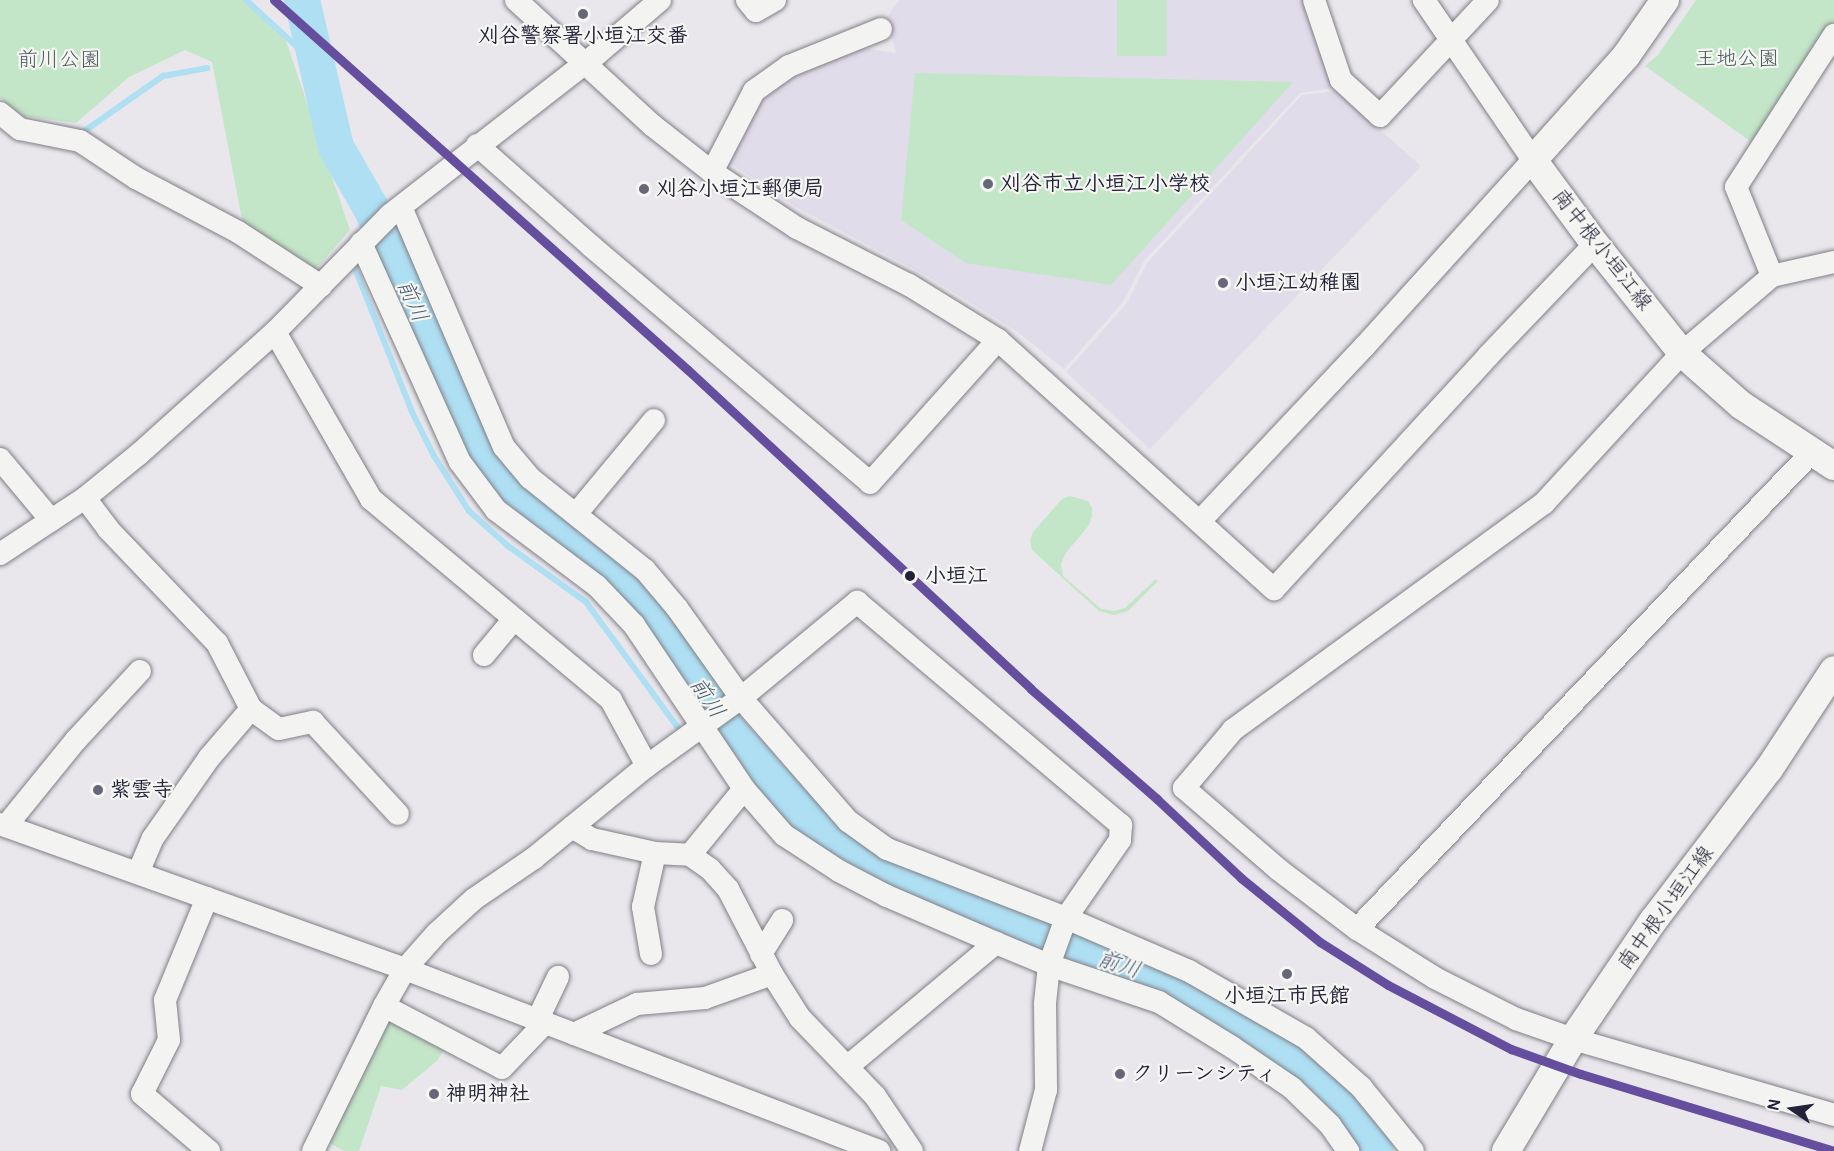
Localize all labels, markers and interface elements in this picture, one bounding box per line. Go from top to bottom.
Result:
marker: 刈谷警察署小垣江交番 [576,7,590,21]
place label: 刈谷警察署小垣江交番 [478,23,688,49]
park label: 王地公園 [1695,46,1779,72]
park label: 前川公園 [17,47,101,73]
place label: 刈谷市立小垣江小学校 [1000,171,1210,197]
place label: 刈谷小垣江郵便局 [656,176,824,202]
marker: 刈谷市立小垣江小学校 [981,177,995,191]
marker: 刈谷小垣江郵便局 [637,182,651,196]
street label: 南中根小垣江線 [1547,184,1657,316]
place label: 小垣江幼稚園 [1235,270,1361,296]
water label: 前川 [391,276,433,326]
marker: 小垣江幼稚園 [1216,276,1230,290]
place label: 小垣江 [925,563,988,589]
marker: 小垣江 [900,566,920,586]
water label: 前川 [684,672,730,724]
place label: 紫雲寺 [110,777,173,803]
marker: 紫雲寺 [91,783,105,797]
street label: 南中根小垣江線 [1613,841,1719,975]
water label: 前川 [1094,946,1144,984]
marker: 小垣江市民館 [1280,967,1294,981]
place label: 小垣江市民館 [1224,983,1350,1009]
place label: クリーンシティ [1132,1061,1279,1087]
marker: クリーンシティ [1113,1067,1127,1081]
north arrow [1762,1079,1822,1139]
place label: 神明神社 [446,1081,530,1107]
marker: 神明神社 [427,1087,441,1101]
text: N [1763,1097,1785,1112]

